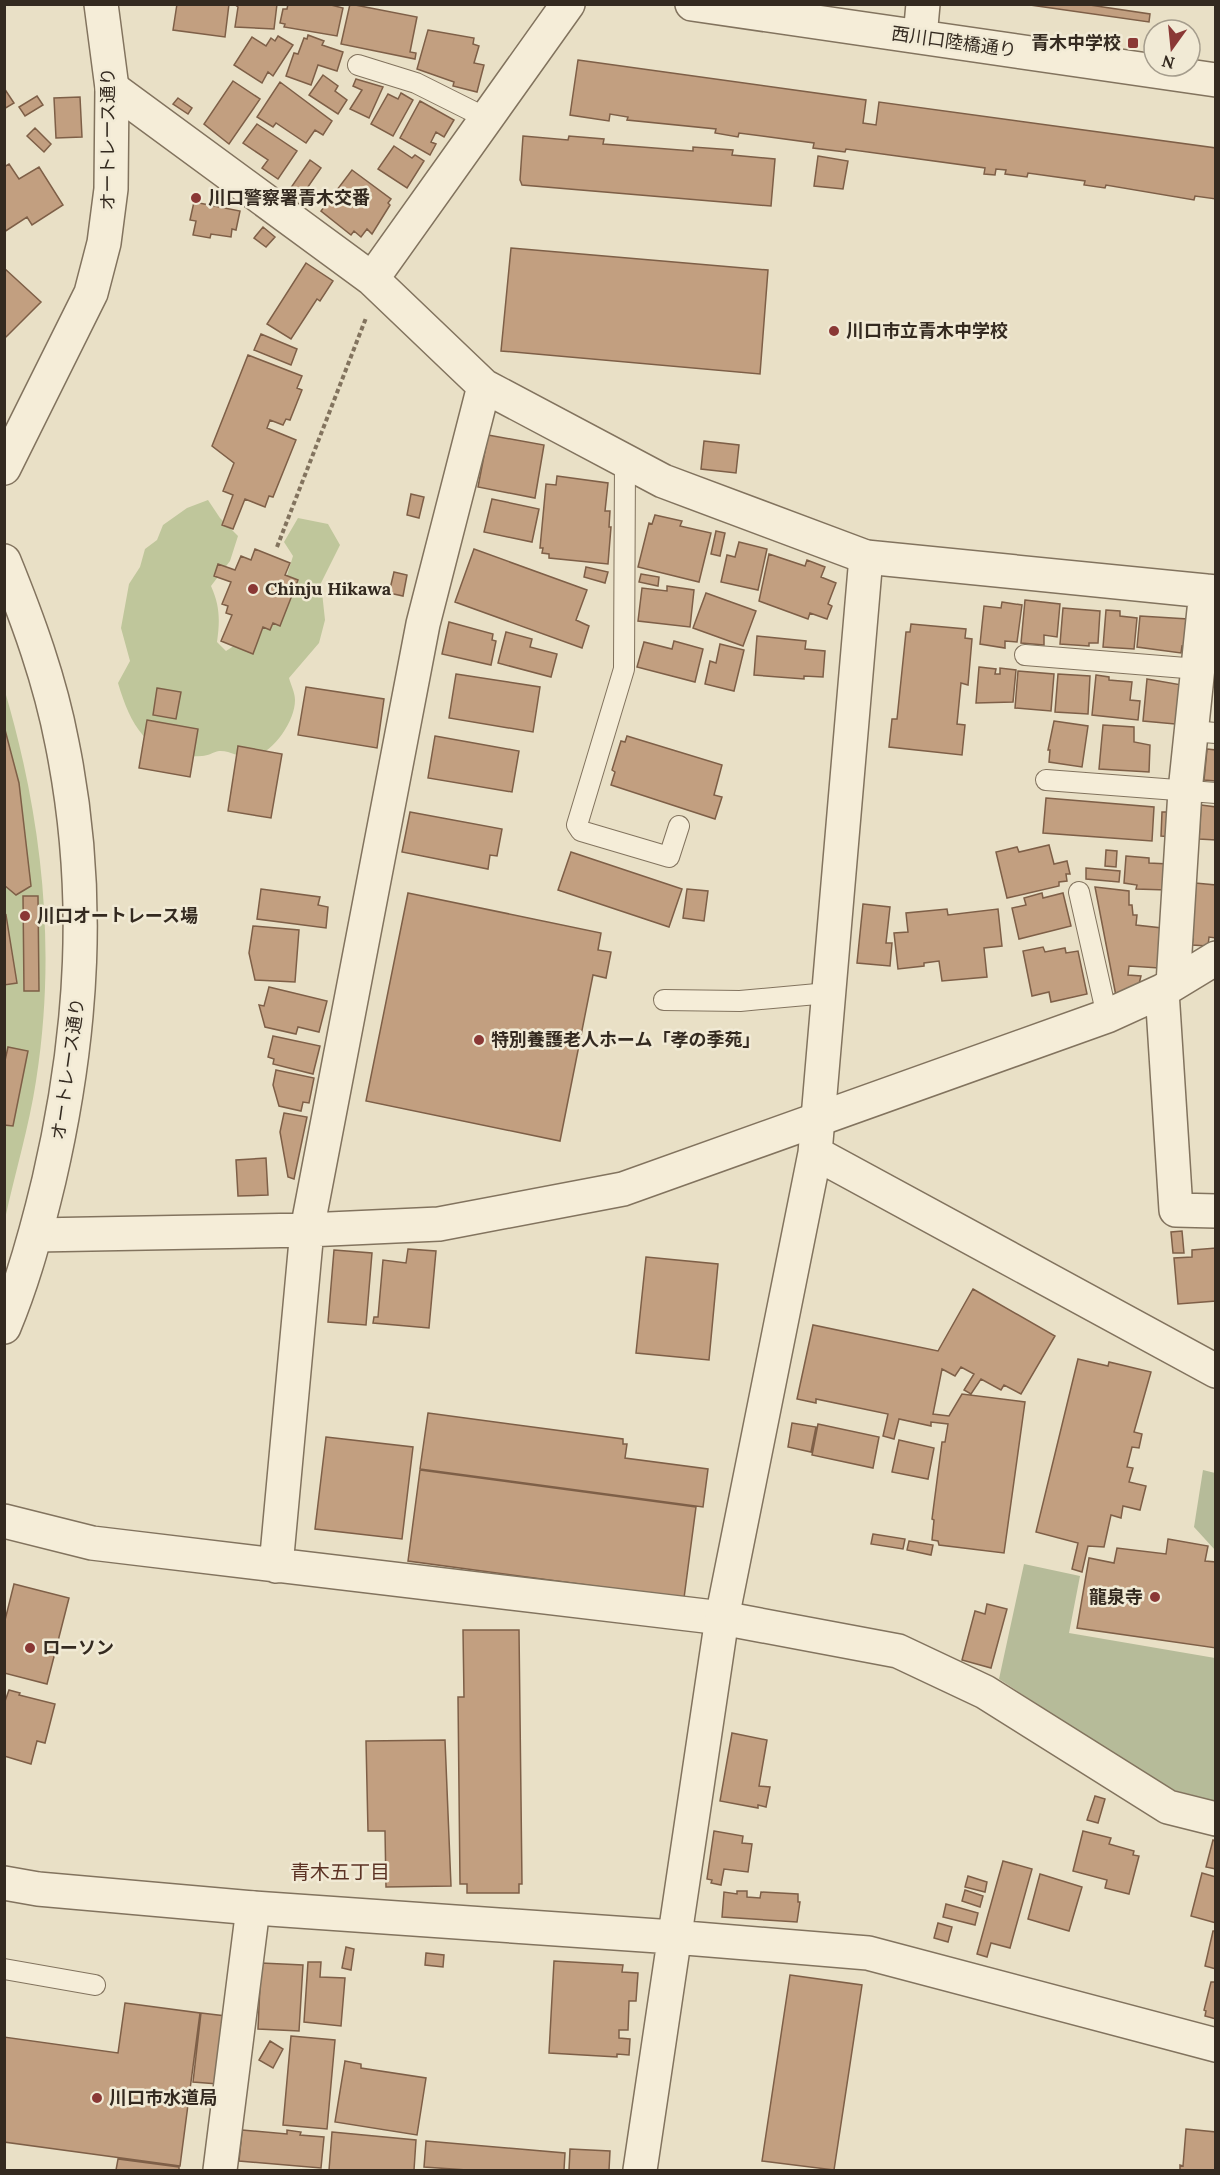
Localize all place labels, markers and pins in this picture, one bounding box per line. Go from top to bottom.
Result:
place label: 青木中学校 [1031,31,1121,54]
marker: 青木中学校 [1126,36,1140,50]
place label: 川口警察署青木交番 [208,186,370,209]
marker: 川口警察署青木交番 [189,191,203,205]
place label: 川口市立青木中学校 [846,319,1008,342]
marker: 川口市立青木中学校 [827,324,841,338]
place label: Chinju Hikawa [265,577,392,600]
marker: Chinju Hikawa [246,582,260,596]
place label: 川口オートレース場 [37,904,198,927]
marker: 川口オートレース場 [18,909,32,923]
place label: 特別養護老人ホーム「孝の季苑」 [491,1028,760,1051]
marker: 特別養護老人ホーム「孝の季苑」 [472,1033,486,1047]
place label: 龍泉寺 [1089,1585,1143,1608]
marker: 龍泉寺 [1148,1590,1162,1604]
place label: ローソン [42,1636,114,1659]
marker: ローソン [23,1641,37,1655]
place label: 川口市水道局 [109,2086,217,2109]
marker: 川口市水道局 [90,2091,104,2105]

